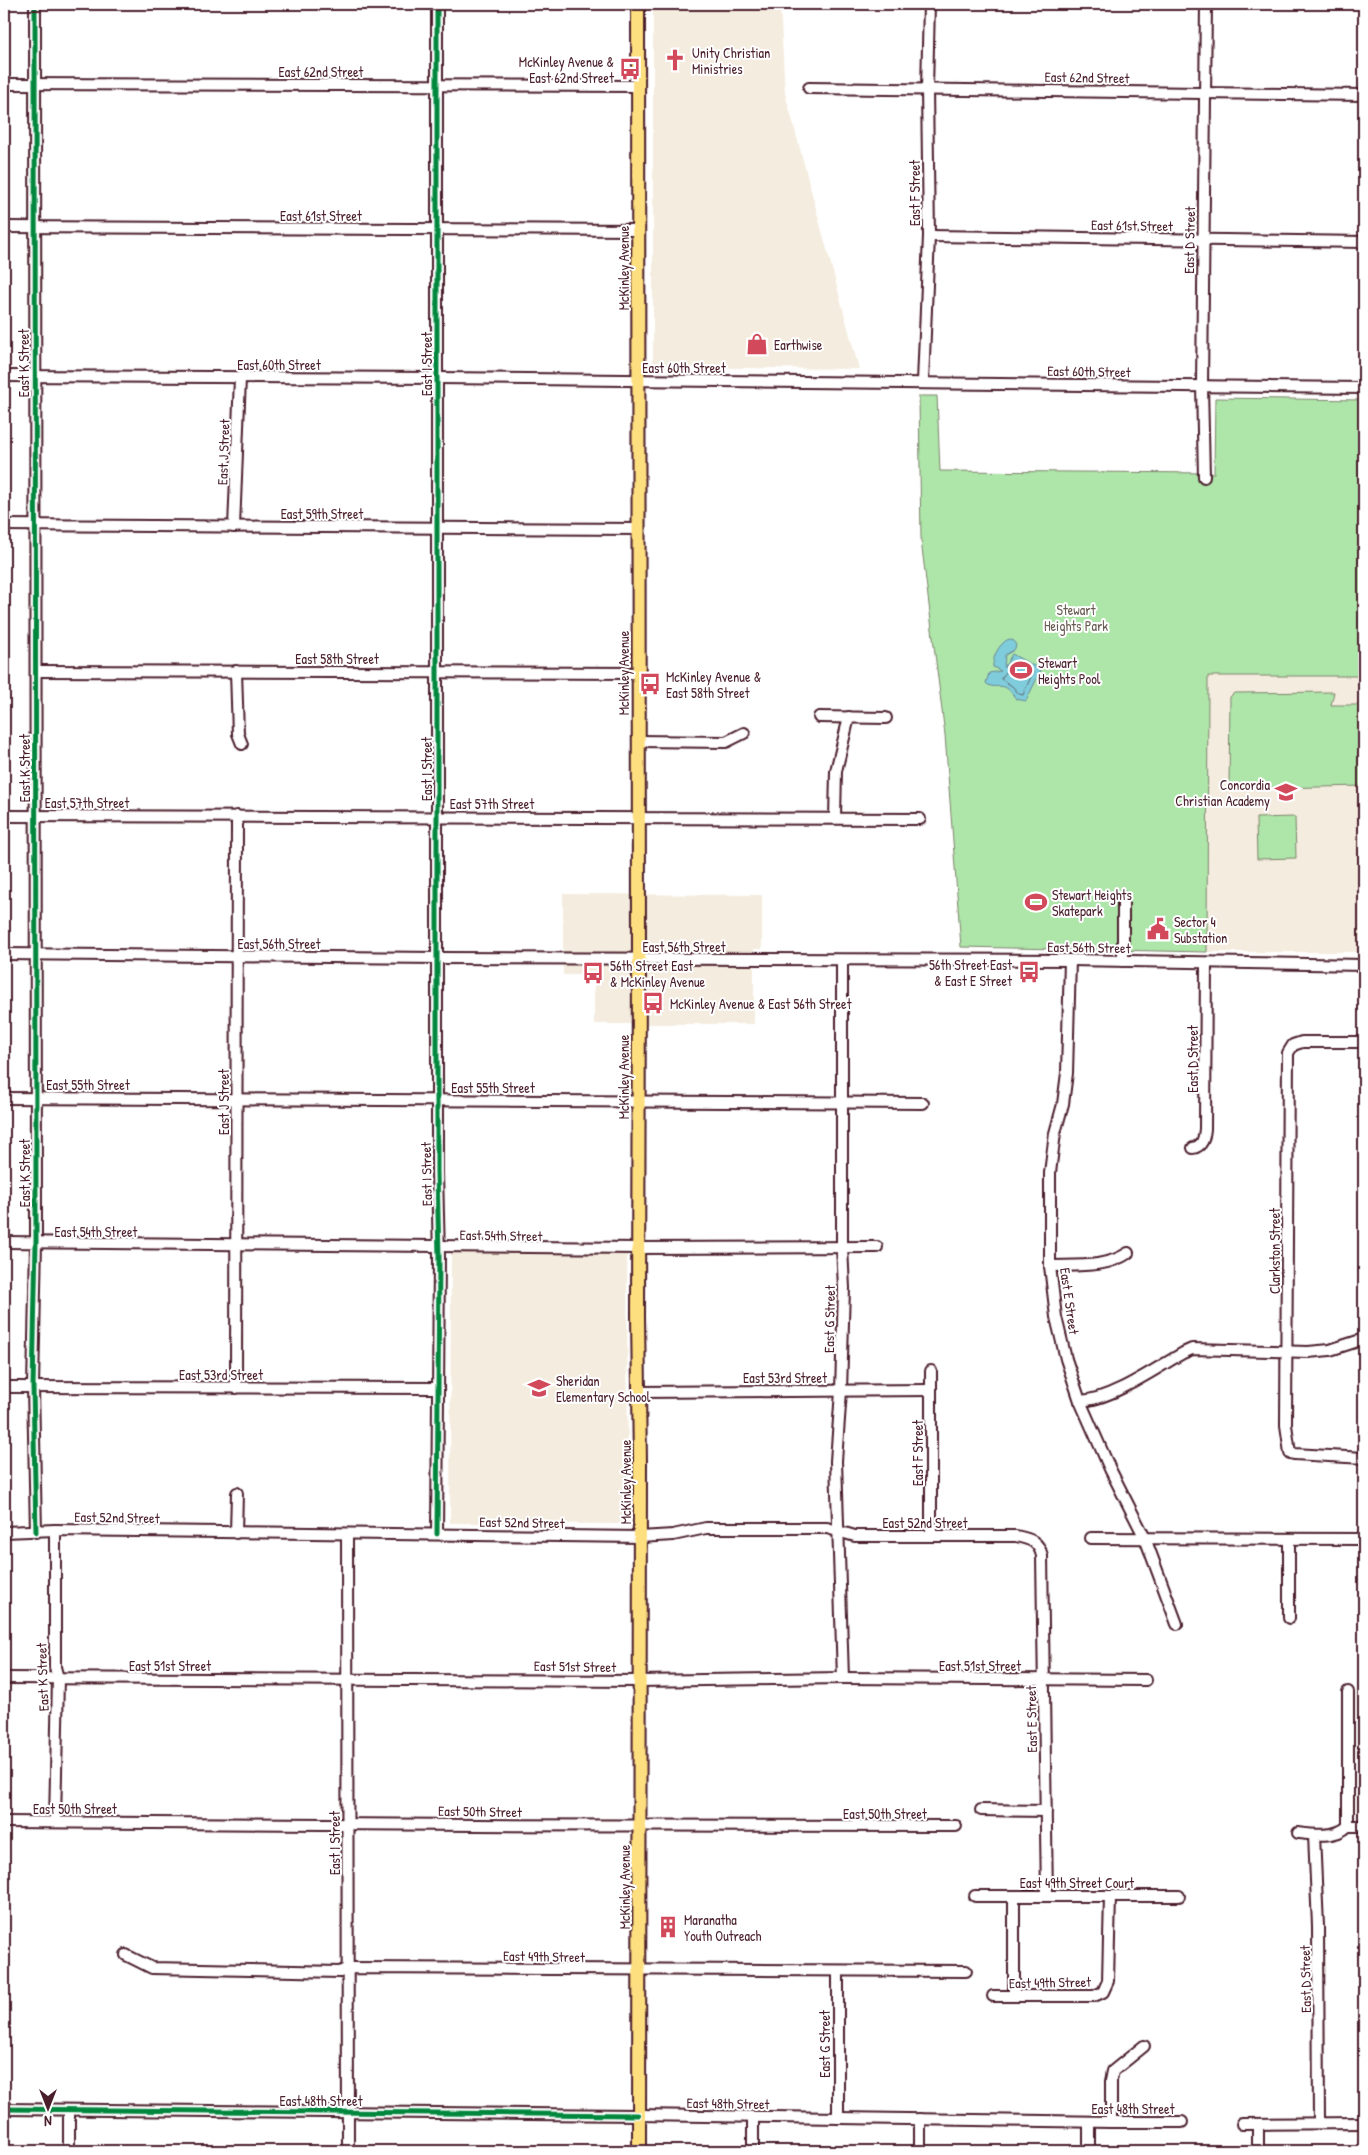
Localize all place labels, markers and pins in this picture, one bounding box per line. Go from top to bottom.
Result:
place label: Unity Christian Ministries [692,43,770,78]
church icon: Unity Christian Ministries [662,47,688,73]
place label: McKinley Avenue & East 62nd Street [519,52,614,87]
bus stop icon: McKinley Avenue & East 62nd Street [617,56,643,82]
shop icon: Earthwise [744,331,770,357]
place label: Earthwise [774,335,823,354]
place label: Stewart Heights Pool [1038,653,1101,689]
sports icon: Stewart Heights Pool [1008,657,1034,683]
place label: McKinley Avenue & East 58th Street [666,667,761,702]
bus stop icon: McKinley Avenue & East 58th Street [637,671,663,697]
place label: Concordia Christian Academy [1175,775,1270,811]
school or university icon: Concordia Christian Academy [1273,779,1299,805]
place label: Stewart Heights Skatepark [1052,885,1132,921]
sports icon: Stewart Heights Skatepark [1023,889,1049,915]
place label: Sector 4 Substation [1174,912,1227,947]
public building icon: Sector 4 Substation [1145,916,1171,942]
place label: 56th Street East & East E Street [929,955,1012,990]
place label: 56th Street East & McKinley Avenue [610,956,706,992]
bus stop icon: 56th Street East & East E Street [1016,959,1042,985]
bus stop icon: 56th Street East & McKinley Avenue [580,960,606,986]
bus stop icon: McKinley Avenue & East 56th Street [640,990,666,1016]
place label: McKinley Avenue & East 56th Street [670,994,852,1014]
place label: Sheridan Elementary School [556,1371,651,1407]
school or university icon: Sheridan Elementary School [526,1375,552,1401]
place label: Maranatha Youth Outreach [684,1910,761,1945]
building icon: Maranatha Youth Outreach [655,1914,681,1940]

